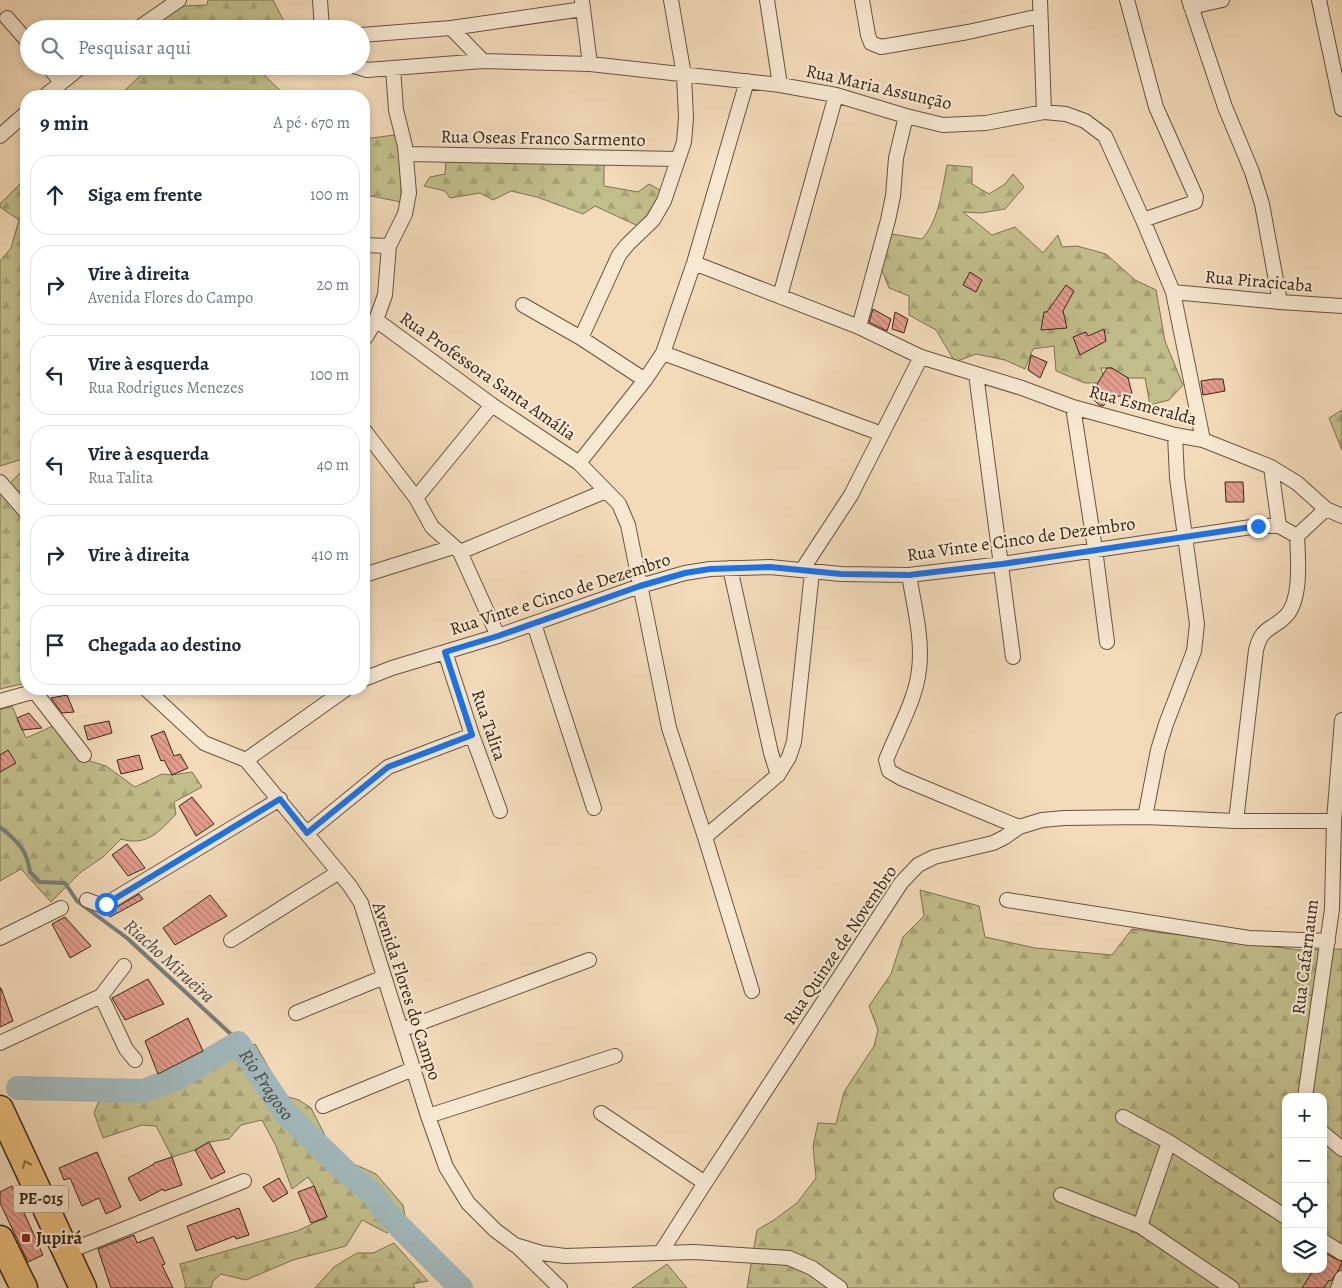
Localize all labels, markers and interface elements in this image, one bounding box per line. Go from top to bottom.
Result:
search box [20,20,370,75]
icon: search [38,34,66,62]
text: Pesquisar aqui [78,35,191,61]
street label: Rua Maria Assunção [804,59,954,115]
text: 9 min [40,109,89,137]
text: A pé · 670 m [273,112,350,134]
street label: Rua Oseas Franco Sarmento [440,124,646,152]
icon: ahead [41,181,69,209]
text: Siga em frente [88,182,202,208]
text: 100 m [310,184,349,206]
text: Vire à direita [88,261,190,287]
street label: Rua Piracicaba [1204,264,1315,298]
icon: right [41,271,69,299]
text: 20 m [316,274,349,296]
text: Avenida Flores do Campo [88,287,253,309]
street label: Rua Professora Santa Amália [395,306,581,446]
text: Vire à esquerda [88,351,209,377]
icon: left [41,361,69,389]
text: 100 m [310,364,349,386]
text: Rua Rodrigues Menezes [88,377,244,399]
street label: Rua Esmeralda [1086,379,1200,431]
text: Vire à esquerda [88,441,209,467]
icon: left [41,451,69,479]
text: 40 m [317,454,349,476]
text: Rua Talita [88,467,153,489]
street label: Rua Vinte e Cinco de Dezembro [905,511,1137,567]
route end [1247,515,1270,538]
icon: right [41,541,69,569]
text: Vire à direita [88,542,190,568]
text: 410 m [311,544,349,566]
street label: Rua Vinte e Cinco de Dezembro [447,547,673,641]
icon: arrive [41,631,69,659]
text: Chegada ao destino [88,632,241,658]
street label: Rua Talita [466,686,512,764]
street label: Rua Quinze de Novembro [778,861,902,1029]
route start [95,893,118,916]
street label: Avenida Flores do Campo [367,898,447,1083]
street label: Rua Cafarnaum [1286,898,1324,1016]
water label: Riacho Mirueira [118,913,220,1009]
water label: Rio Fragoso [232,1044,299,1127]
map controls [1282,1093,1327,1273]
button: + [1282,1093,1327,1138]
button: − [1282,1138,1327,1183]
one-way arrow [22,1160,32,1169]
button: locate [1282,1183,1327,1228]
road number: PE-015 [13,1186,68,1212]
place label: Jupirá [36,1226,83,1250]
button: layers [1282,1228,1327,1273]
marker: Jupirá [20,1232,32,1244]

